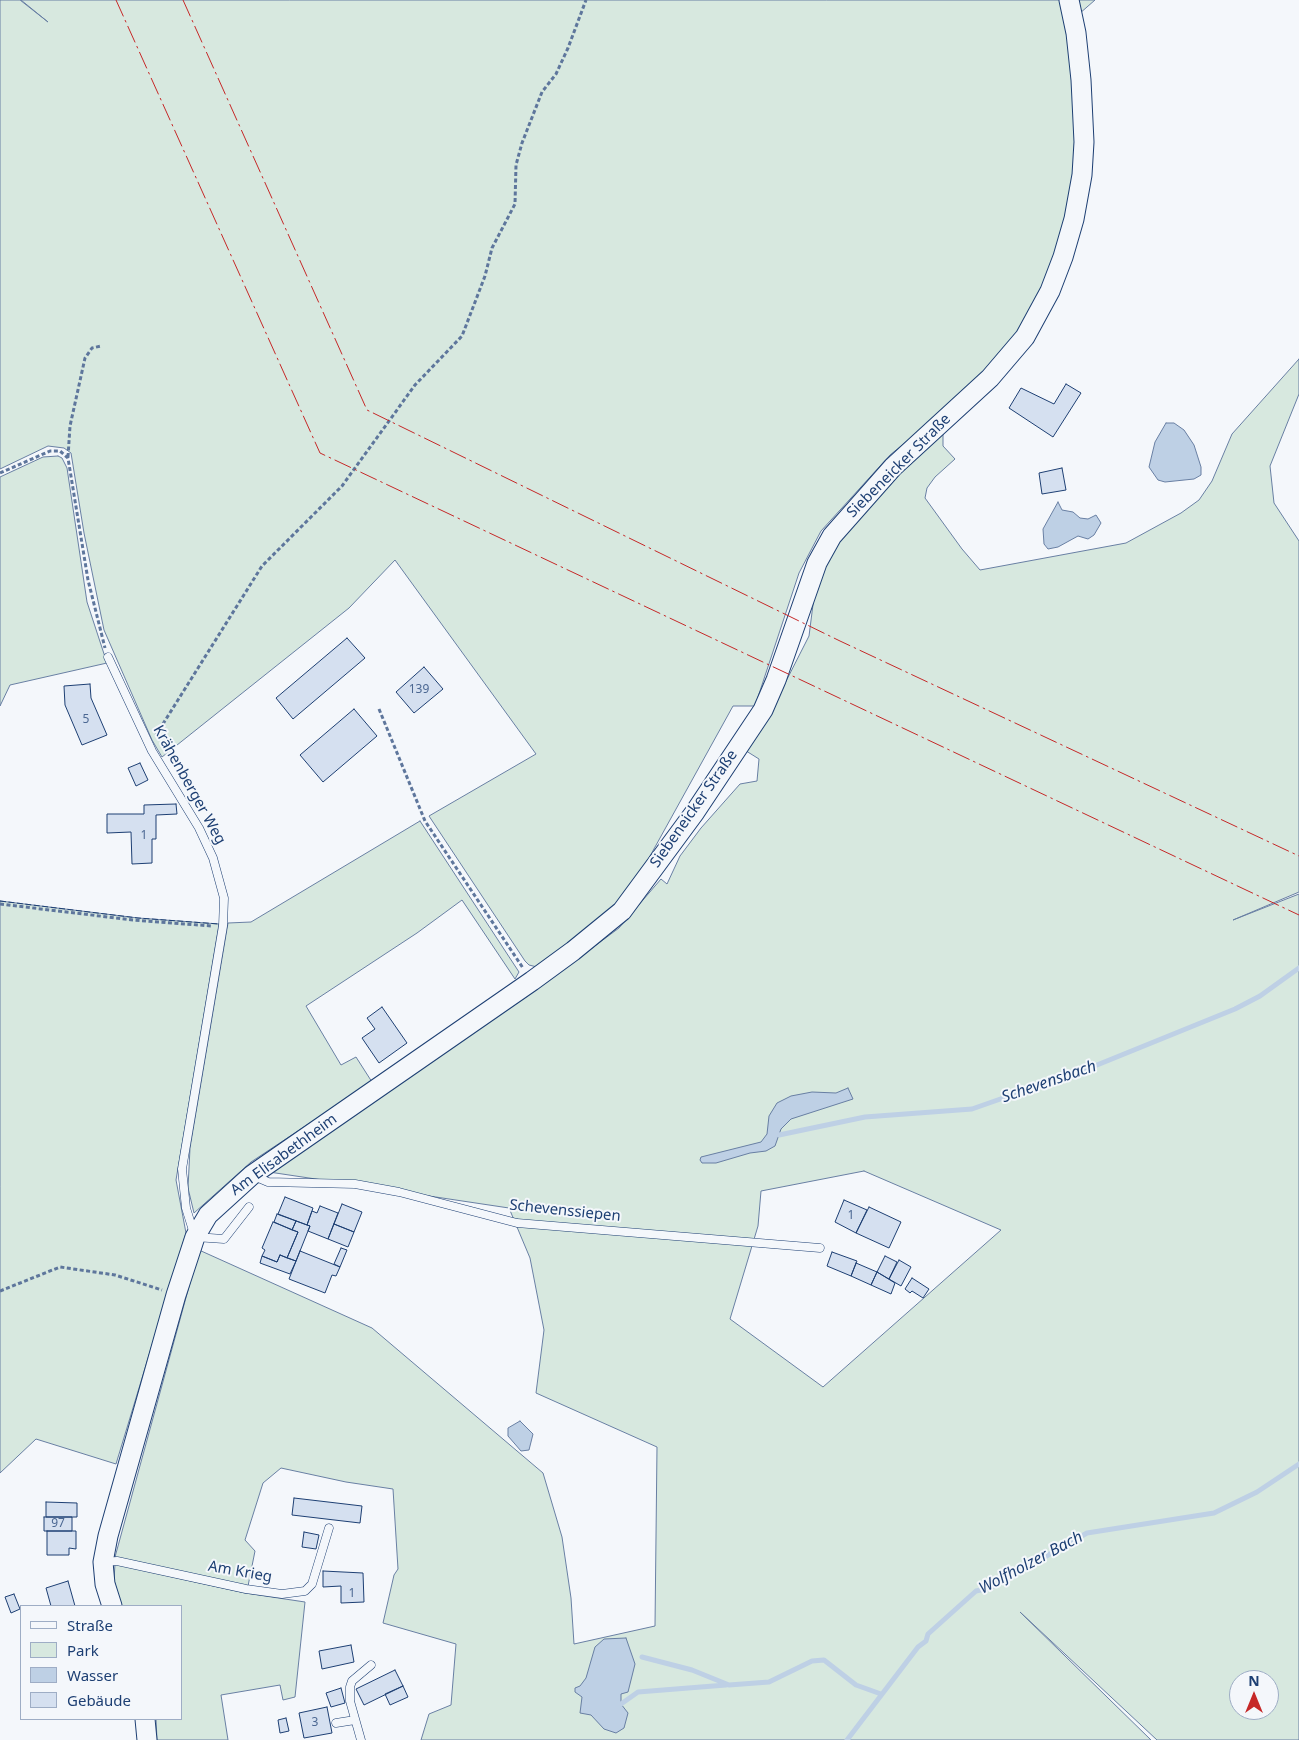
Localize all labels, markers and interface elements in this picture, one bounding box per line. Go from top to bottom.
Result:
street label: Siebeneicker Straße [843,410,955,522]
house number: 139 [409,683,429,697]
house number: 5 [83,713,89,727]
street label: Krähenberger Weg [149,722,229,848]
street label: Siebeneicker Straße [647,747,741,871]
house number: 1 [141,829,147,843]
water label: Schevensbach [999,1057,1099,1107]
street label: Am Elisabethheim [227,1110,341,1200]
street label: Schevenssiepen [508,1196,622,1226]
house number: 1 [848,1209,854,1223]
house number: 97 [51,1517,65,1531]
water label: Wolfholzer Bach [976,1528,1086,1598]
street label: Am Krieg [207,1558,273,1586]
house number: 1 [349,1587,355,1601]
legend [20,1605,182,1720]
text: Straße [67,1615,113,1635]
text: Park [67,1640,99,1660]
text: Wasser [67,1665,118,1685]
north arrow [1229,1670,1279,1720]
text: N [1248,1671,1260,1690]
text: Gebäude [67,1690,131,1710]
house number: 3 [312,1716,318,1730]

